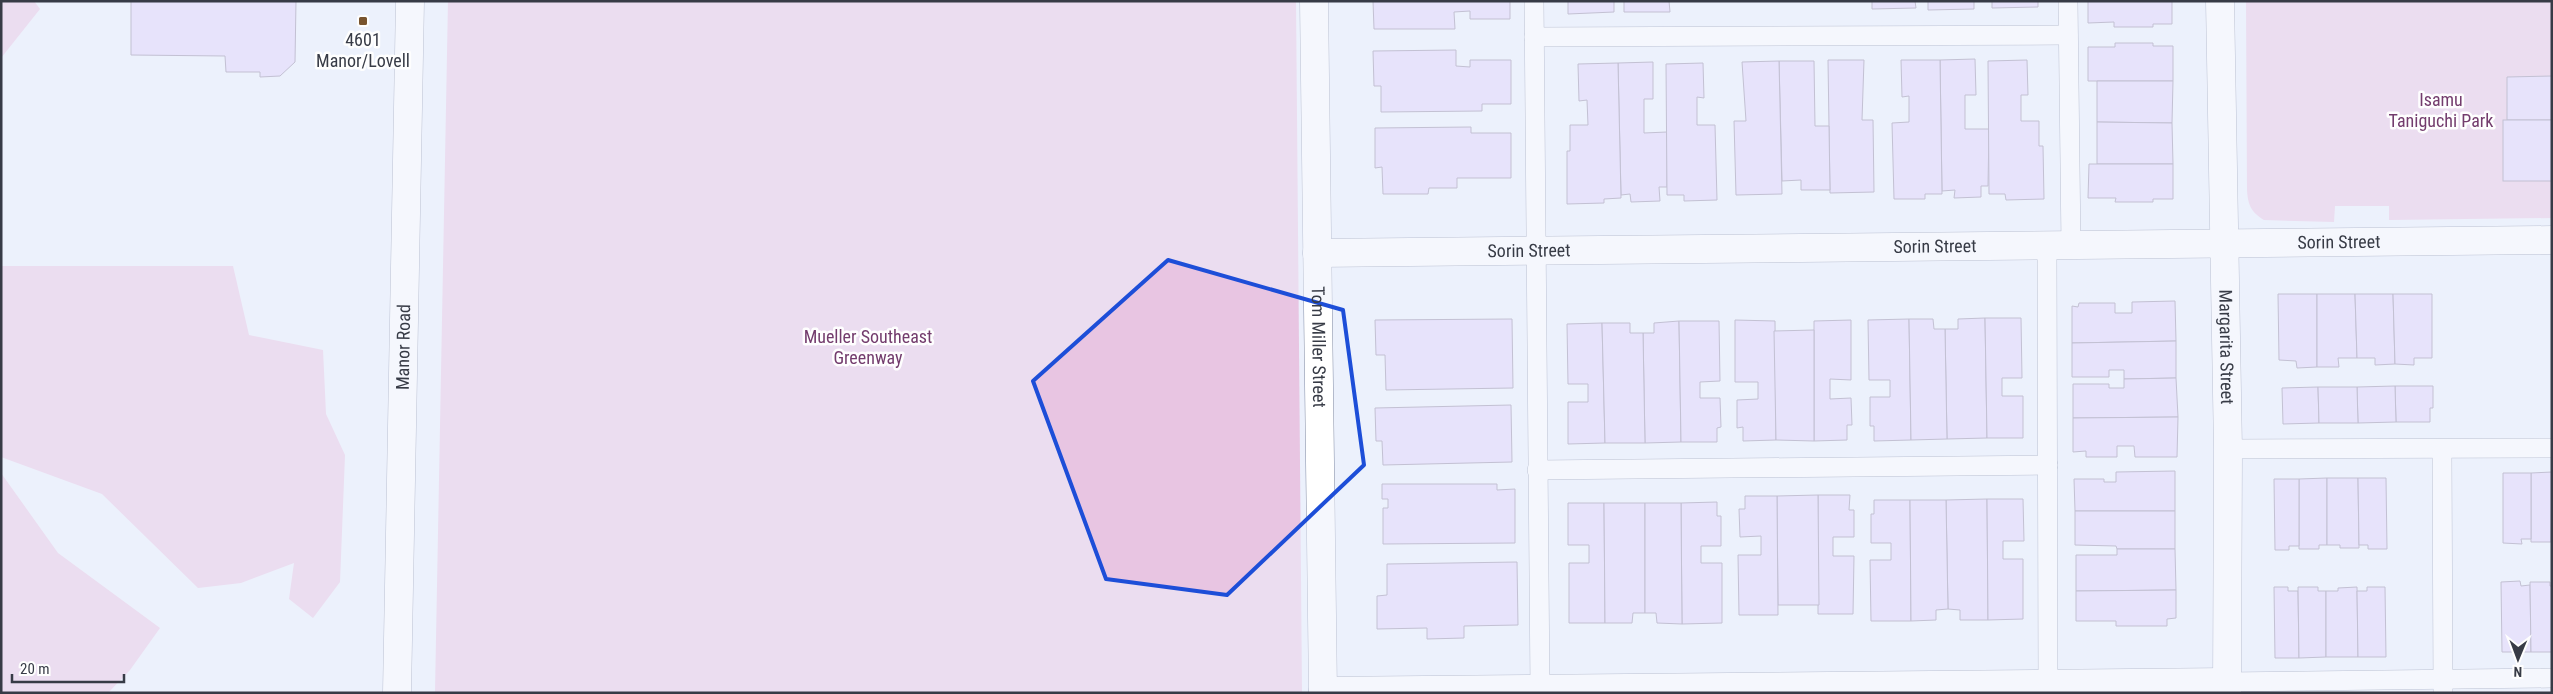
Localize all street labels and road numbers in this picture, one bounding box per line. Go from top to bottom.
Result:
street label: Sorin Street [2297,231,2381,253]
street label: Sorin Street [1893,235,1977,257]
street label: Sorin Street [1487,239,1571,261]
street label: Tom Miller Street [1308,286,1330,408]
street label: Margarita Street [2215,289,2238,405]
street label: Manor Road [392,304,414,390]

